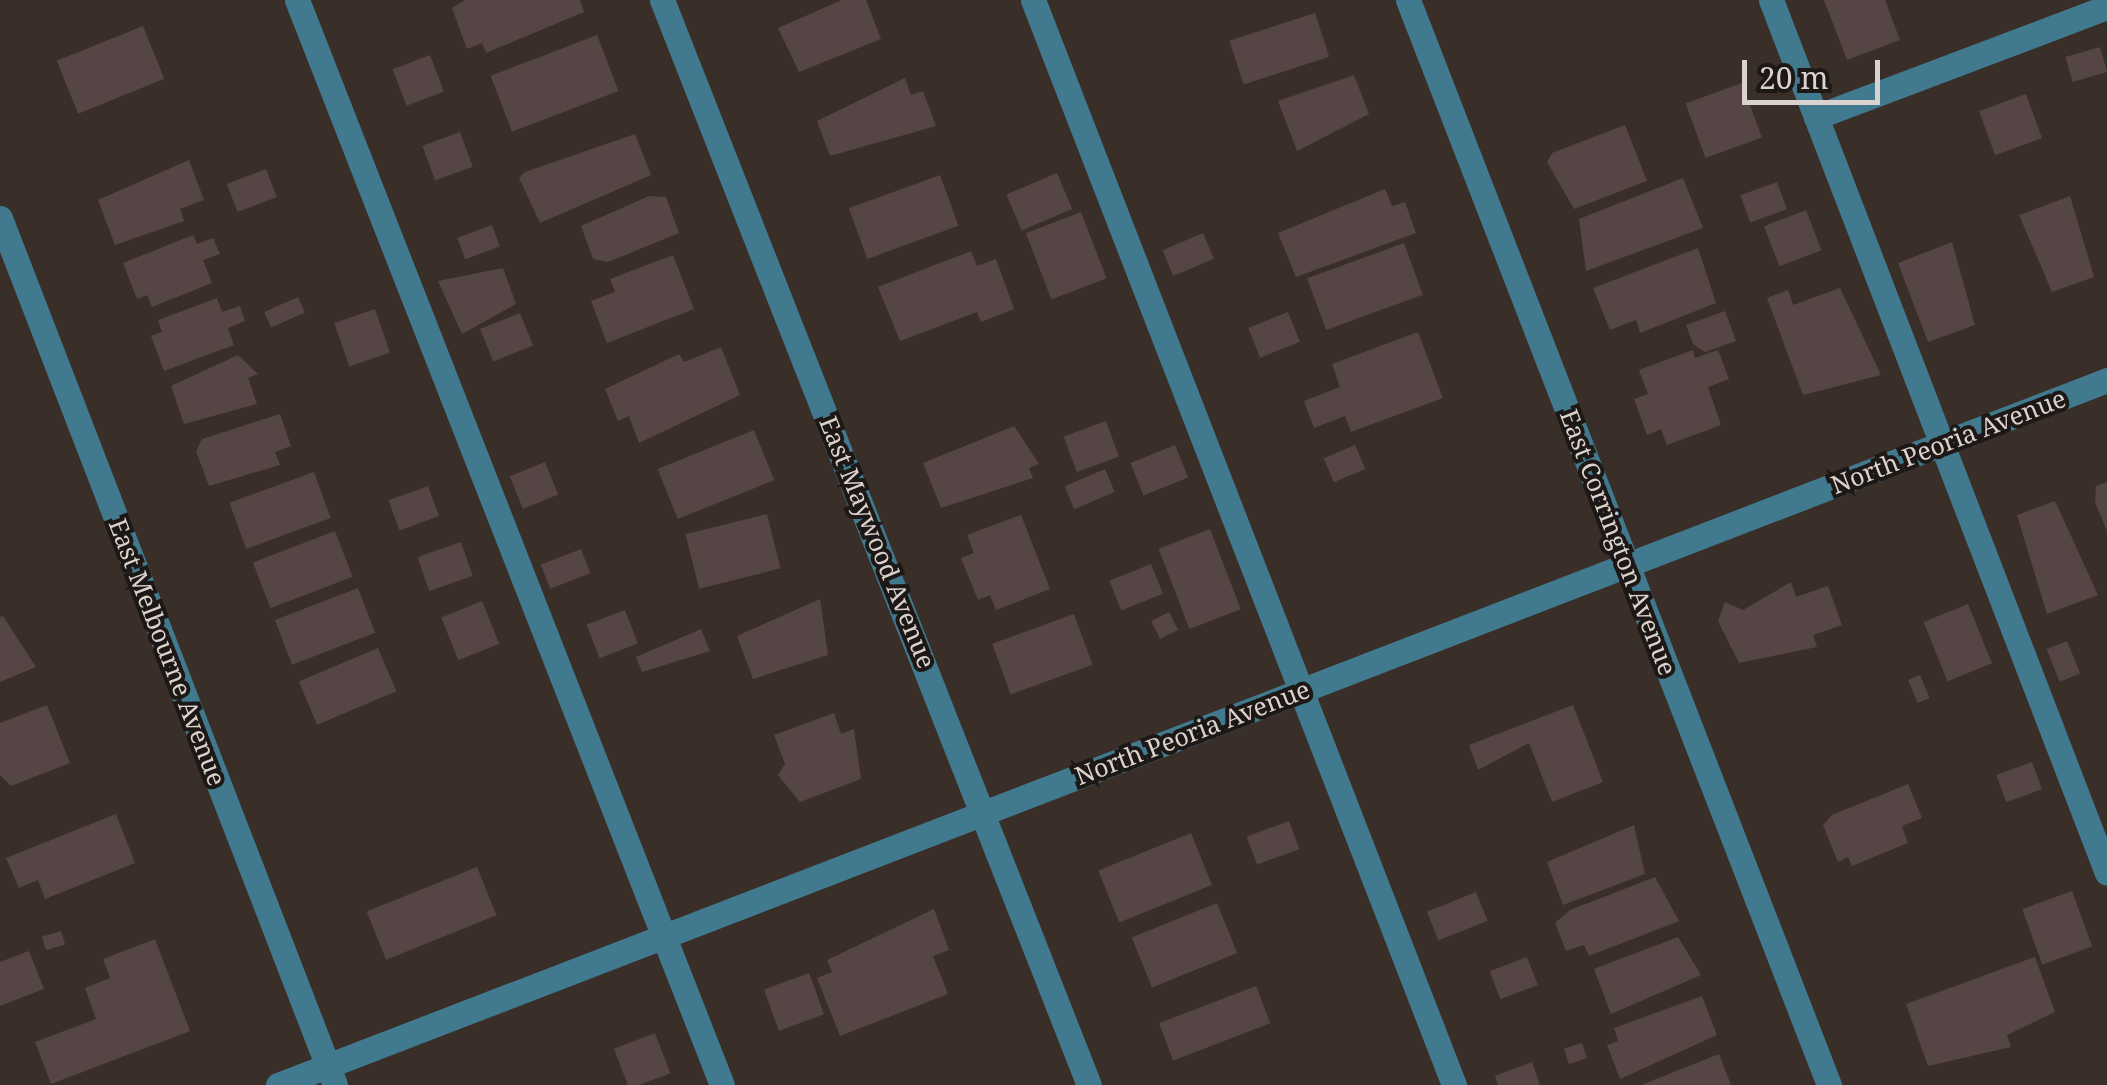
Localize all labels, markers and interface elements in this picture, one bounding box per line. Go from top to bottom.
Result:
scale bar [1747,40,1884,102]
text: 20 m [1759,57,1829,98]
street label: North Peoria Avenue [1826,382,2070,500]
street label: East Corrington Avenue [1554,405,1684,679]
street label: East Maywood Avenue [814,412,942,672]
street label: East Melbourne Avenue [103,514,233,790]
street label: North Peoria Avenue [1070,673,1314,791]

